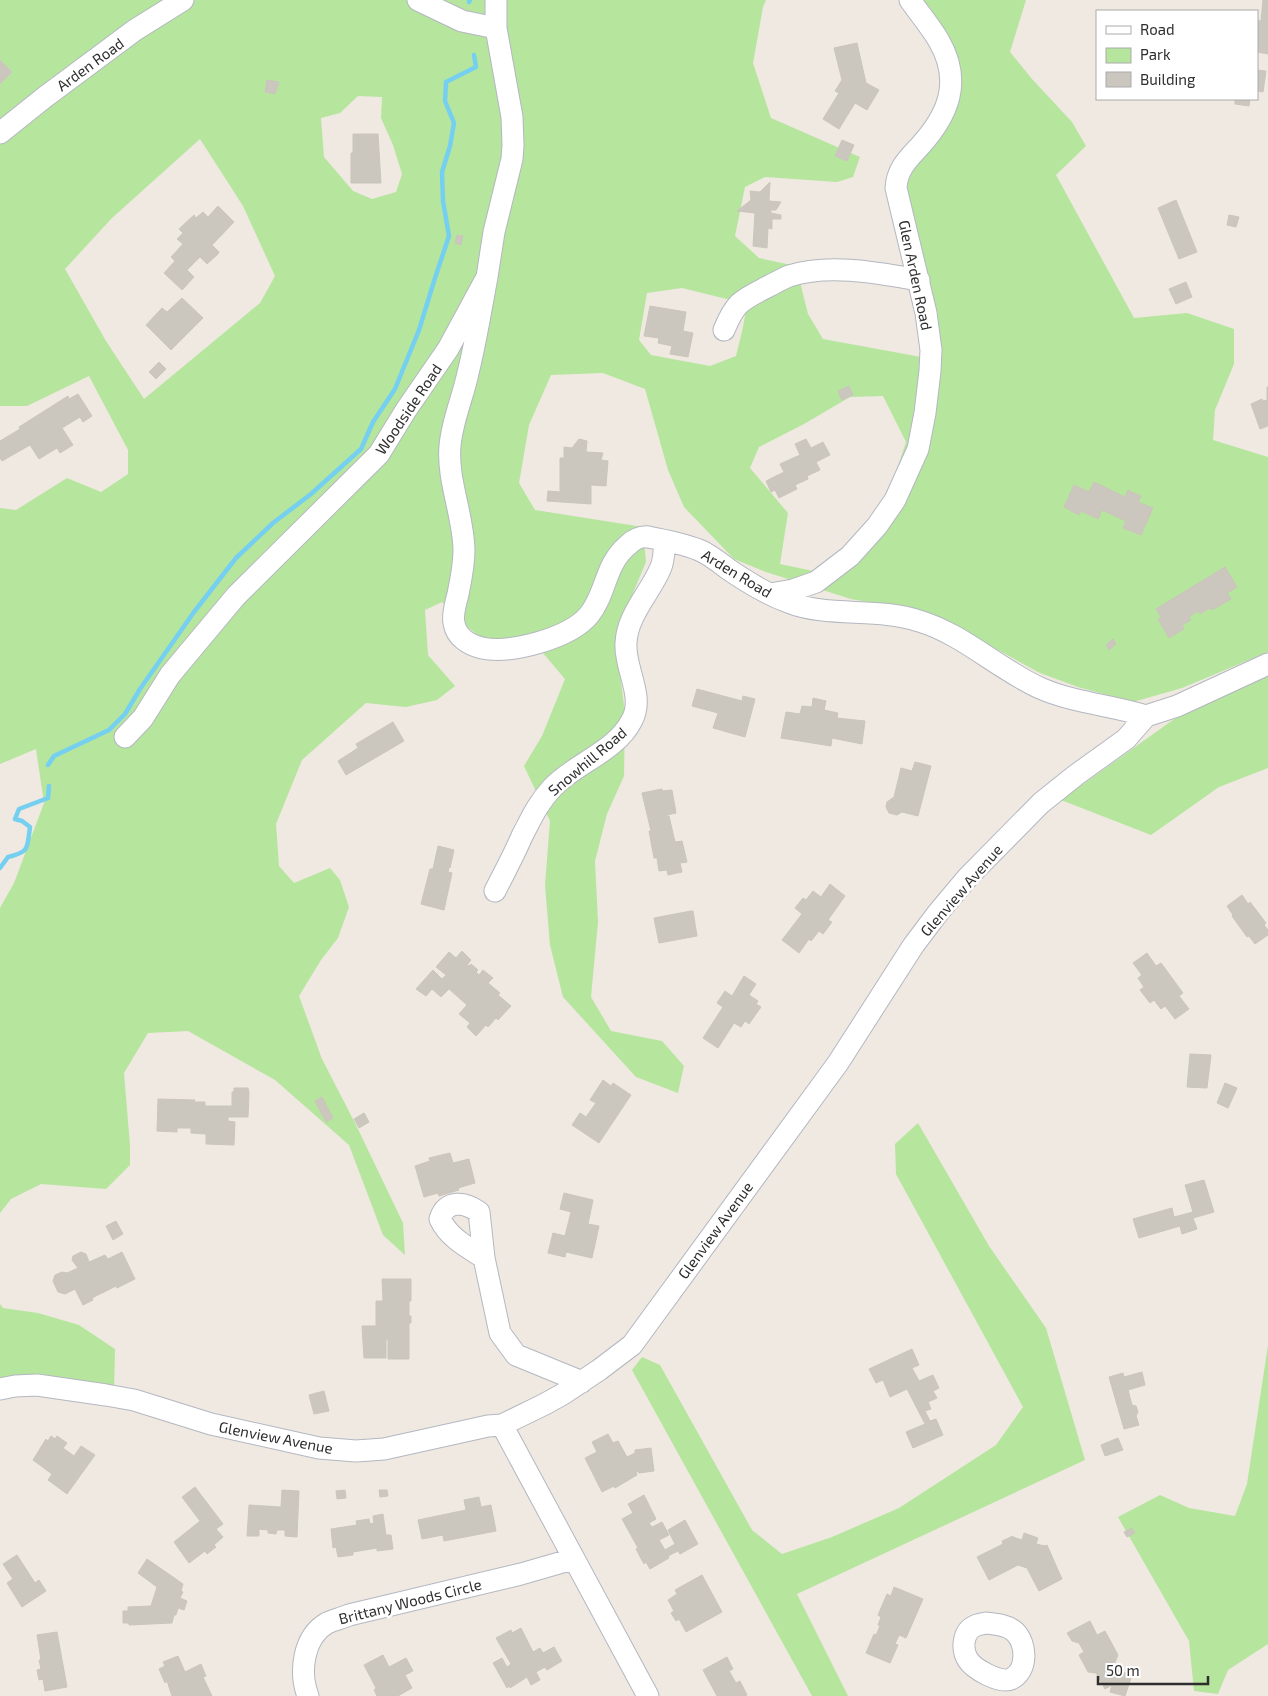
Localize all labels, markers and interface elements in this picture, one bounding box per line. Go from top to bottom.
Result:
legend [1096,10,1258,100]
text: Road [1140,20,1175,38]
street label: Arden Road [53,34,127,94]
text: Park [1140,45,1171,63]
text: Building [1140,70,1196,88]
street label: Glen Arden Road [896,218,936,332]
street label: Woodside Road [371,360,445,458]
street label: Arden Road [699,545,775,601]
street label: Snowhill Road [544,723,630,799]
street label: Glenview Avenue [916,840,1006,940]
street label: Glenview Avenue [674,1178,756,1282]
street label: Glenview Avenue [218,1417,334,1457]
street label: Brittany Woods Circle [337,1575,483,1627]
scale bar [1098,1654,1208,1686]
text: 50 m [1106,1661,1140,1679]

